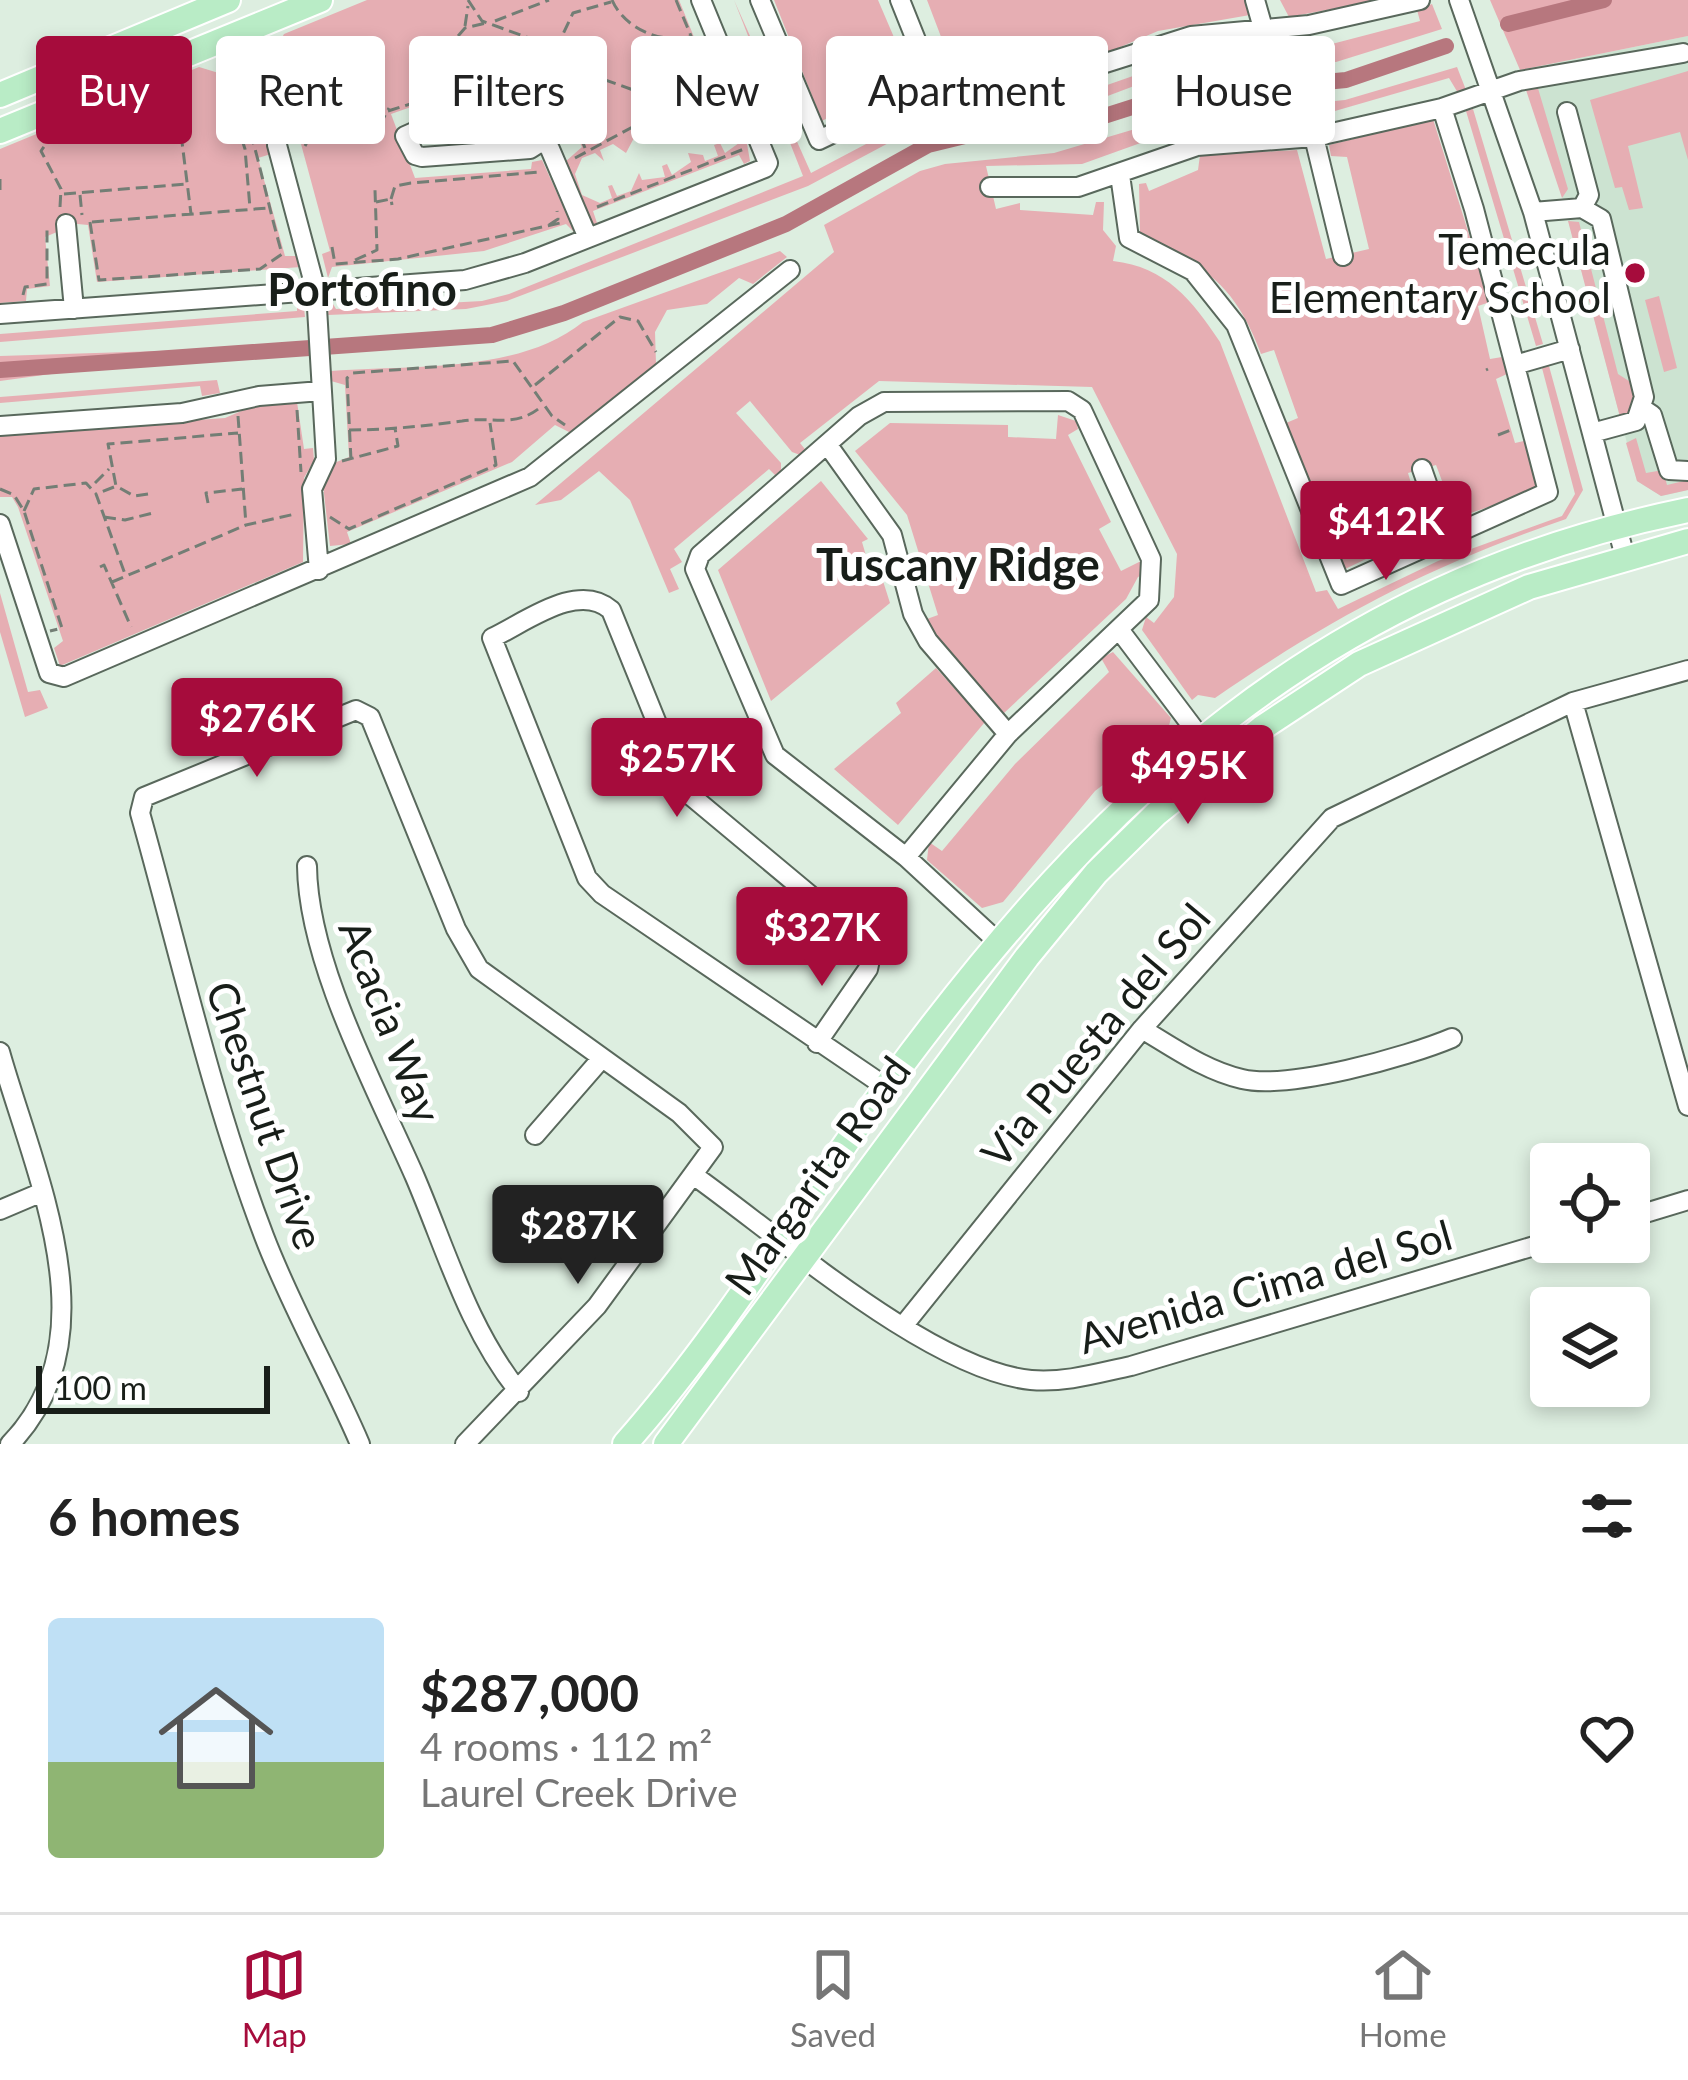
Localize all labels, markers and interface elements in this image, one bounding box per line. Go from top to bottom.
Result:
chip: Buy [36,36,192,144]
chip: Rent [216,36,385,144]
chip: Filters [409,36,607,144]
chip: New [631,36,802,144]
chip: Apartment [826,36,1108,144]
chip: House [1132,36,1335,144]
place label: Temecula Elementary School [1269,224,1611,322]
marker: Temecula Elementary School [1622,260,1648,286]
district label: Portofino [267,262,457,316]
pin: $412K [1302,481,1470,583]
text: $412K [1327,497,1445,543]
district label: Tuscany Ridge [816,537,1100,591]
pin: $276K [173,678,341,780]
text: $276K [198,694,316,740]
pin: $257K [593,718,761,820]
pin: $495K [1104,725,1272,827]
text: $257K [618,734,736,780]
text: $495K [1129,741,1247,787]
pin: $327K [738,887,906,989]
street label: Via Puesta del Sol [970,893,1220,1177]
text: $327K [763,903,881,949]
street label: Acacia Way [329,913,453,1130]
street label: Chestnut Drive [197,975,335,1255]
street label: Margarita Road [714,1046,920,1304]
map controls [1530,1143,1650,1407]
button: locate [1530,1143,1650,1263]
pin: $287K [494,1185,662,1287]
text: $287K [519,1201,637,1247]
street label: Avenida Cima del Sol [1073,1209,1457,1363]
button: layers [1530,1287,1650,1407]
scale bar [36,1360,270,1413]
text: 100 m [54,1367,147,1407]
icon: filters [1574,1483,1640,1549]
text: 6 homes [48,1486,240,1547]
text: $287,000 [420,1662,639,1723]
icon: home [144,1666,288,1810]
icon: heart [1574,1705,1640,1771]
text: 4 rooms · 112 m² [420,1723,712,1769]
text: Laurel Creek Drive [420,1769,738,1815]
tab: Map [241,1942,307,2054]
tab: Saved [790,1942,876,2054]
tab: Home [1359,1942,1447,2054]

